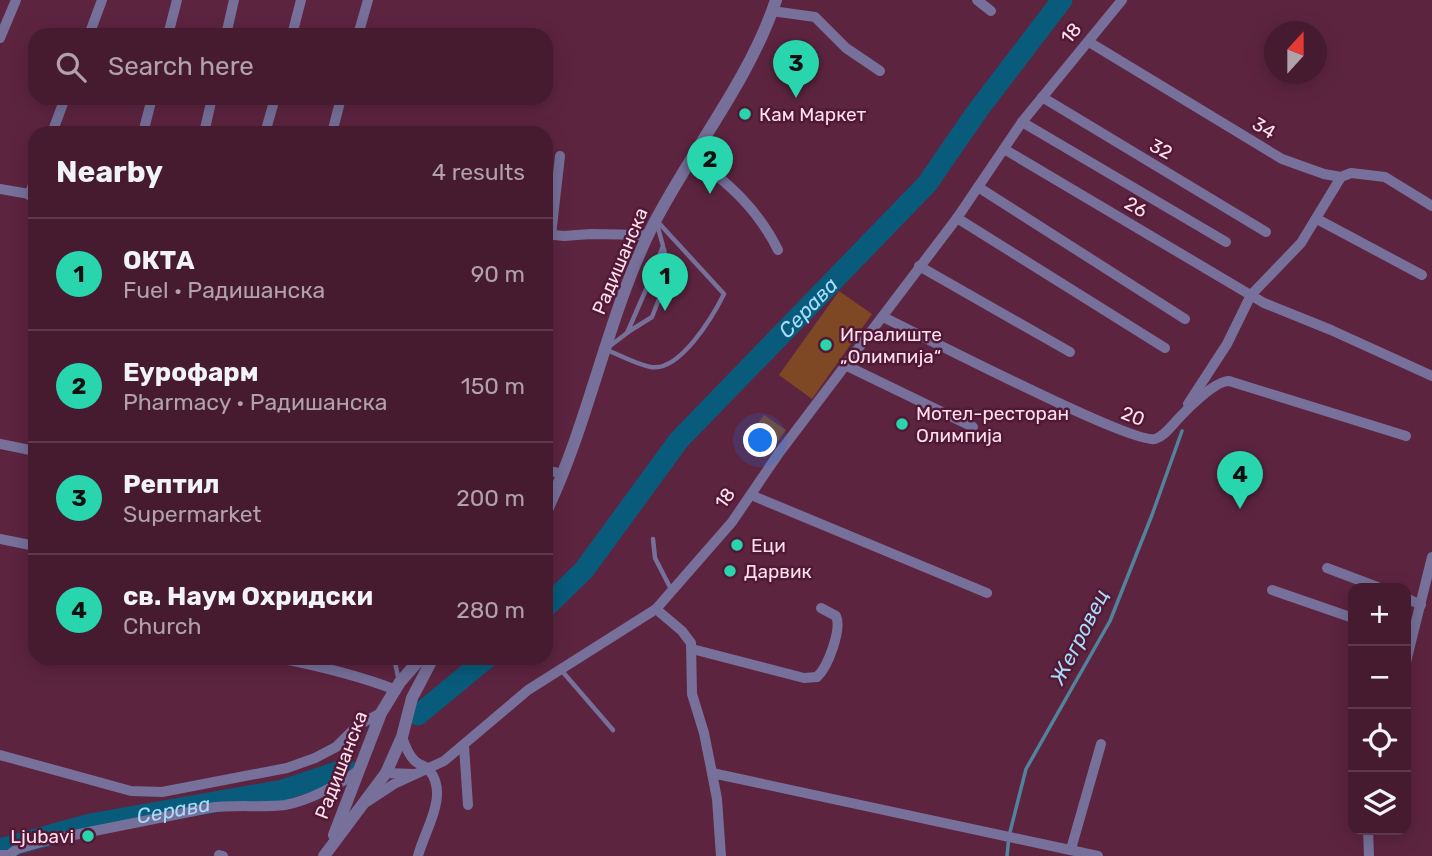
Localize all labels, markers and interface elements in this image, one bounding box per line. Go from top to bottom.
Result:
street label: 18 [1056,18,1086,48]
north arrow [1264,21,1327,84]
search box [28,28,553,105]
pin: 3 [773,40,819,98]
icon: search [52,48,90,86]
text: Search here [108,51,254,82]
place label: Кам Маркет [759,103,867,126]
marker: Кам Маркет [737,106,753,122]
street label: 34 [1248,112,1280,144]
street label: 32 [1146,134,1176,164]
pin: 2 [687,136,733,194]
text: Nearby [56,154,163,190]
text: 4 results [432,158,525,186]
street label: 26 [1120,191,1152,223]
street label: Радишанска [587,204,653,318]
text: ОКТА [123,245,195,276]
pin: 1 [642,253,688,311]
text: 1 [73,260,85,288]
text: 90 m [471,260,525,288]
water label: Серава [773,272,843,343]
text: Fuel · Радишанска [123,276,325,304]
place label: Игралиште „Олимпија“ [840,323,942,368]
marker: Игралиште „Олимпија“ [818,337,834,353]
text: Еурофарм [123,357,259,388]
text: 2 [72,372,86,400]
text: 150 m [461,372,525,400]
text: Pharmacy · Радишанска [123,388,387,416]
street label: 20 [1118,401,1148,431]
place label: Мотел-ресторан Олимпија [916,402,1069,447]
marker: Мотел-ресторан Олимпија [894,416,910,432]
your location [743,423,777,457]
pin: 4 [1217,451,1263,509]
text: Рептил [123,469,220,500]
street label: 18 [710,483,740,513]
text: 3 [71,484,87,512]
text: 200 m [456,484,525,512]
text: Supermarket [123,500,261,528]
place label: Еци [751,534,786,557]
marker: Еци [729,537,745,553]
place label: Дарвик [744,560,812,583]
marker: Дарвик [722,563,738,579]
text: св. Наум Охридски [123,581,373,612]
map controls [1348,583,1411,835]
button: + [1348,583,1411,646]
water label: Жегровец [1044,585,1114,689]
text: 4 [71,596,87,624]
text: 280 m [456,596,525,624]
text: Church [123,612,201,640]
button: − [1348,646,1411,709]
street label: Радишанска [310,708,372,822]
button: locate [1348,709,1411,772]
button: layers [1348,772,1411,835]
water label: Серава [134,791,212,828]
place label: Ljubavi [10,825,74,848]
marker: Ljubavi [80,828,96,844]

